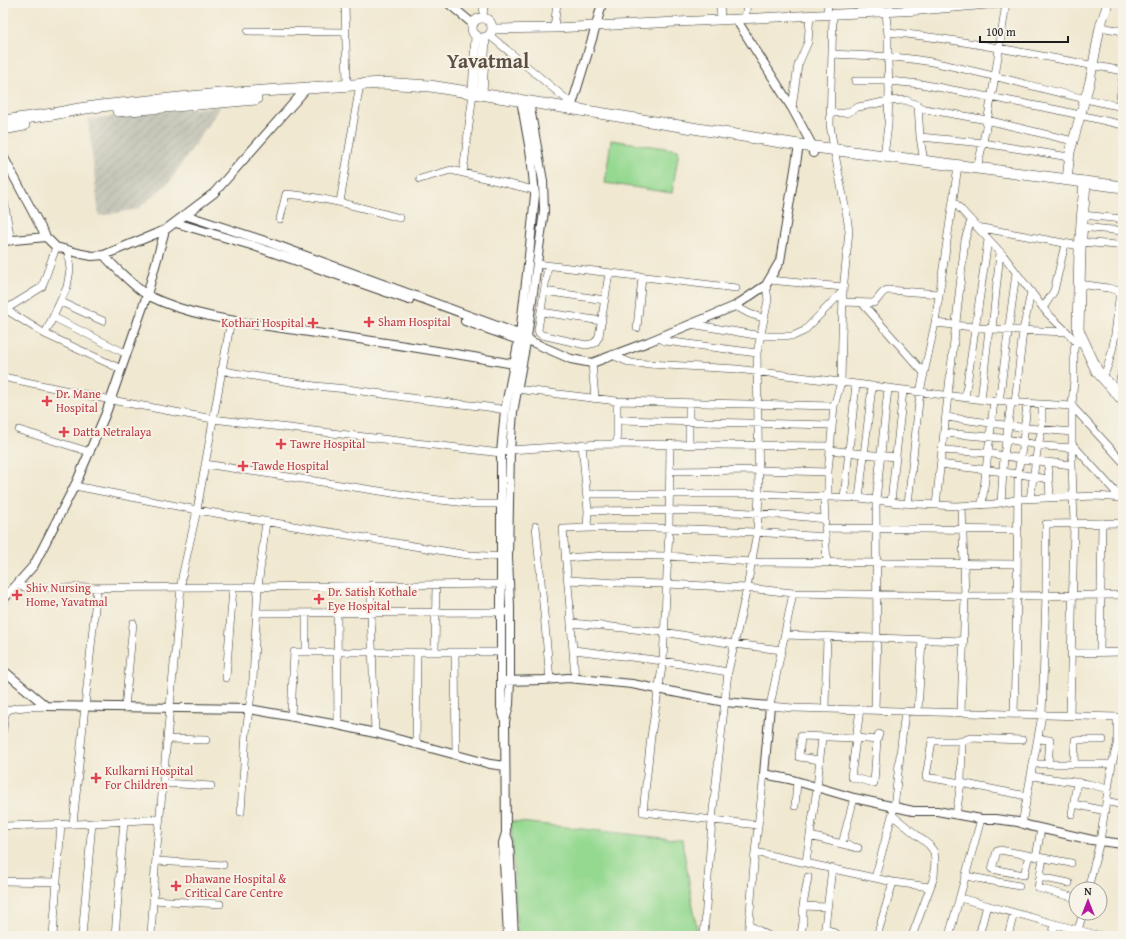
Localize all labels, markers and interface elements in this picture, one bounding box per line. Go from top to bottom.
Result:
scale bar [980,18,1068,44]
text: 100 m [986,23,1016,40]
district label: Yavatmal [447,46,529,75]
place label: Sham Hospital [378,313,451,330]
place label: Kothari Hospital [221,314,305,331]
marker: Sham Hospital [363,316,375,328]
marker: Kothari Hospital [307,317,319,329]
place label: Dr. Mane Hospital [56,385,101,416]
marker: Dr. Mane Hospital [41,395,53,407]
place label: Datta Netralaya [73,423,152,440]
marker: Datta Netralaya [58,426,70,438]
place label: Tawre Hospital [290,435,366,452]
marker: Tawre Hospital [275,438,287,450]
place label: Tawde Hospital [252,457,330,474]
marker: Tawde Hospital [237,460,249,472]
place label: Shiv Nursing Home, Yavatmal [26,579,108,610]
place label: Dr. Satish Kothale Eye Hospital [328,583,417,614]
marker: Shiv Nursing Home, Yavatmal [11,589,23,601]
marker: Dr. Satish Kothale Eye Hospital [313,593,325,605]
place label: Kulkarni Hospital For Children [105,762,194,793]
marker: Kulkarni Hospital For Children [90,772,102,784]
place label: Dhawane Hospital & Critical Care Centre [185,870,287,901]
marker: Dhawane Hospital & Critical Care Centre [170,880,182,892]
north arrow [1068,881,1108,921]
text: N [1084,883,1092,899]

